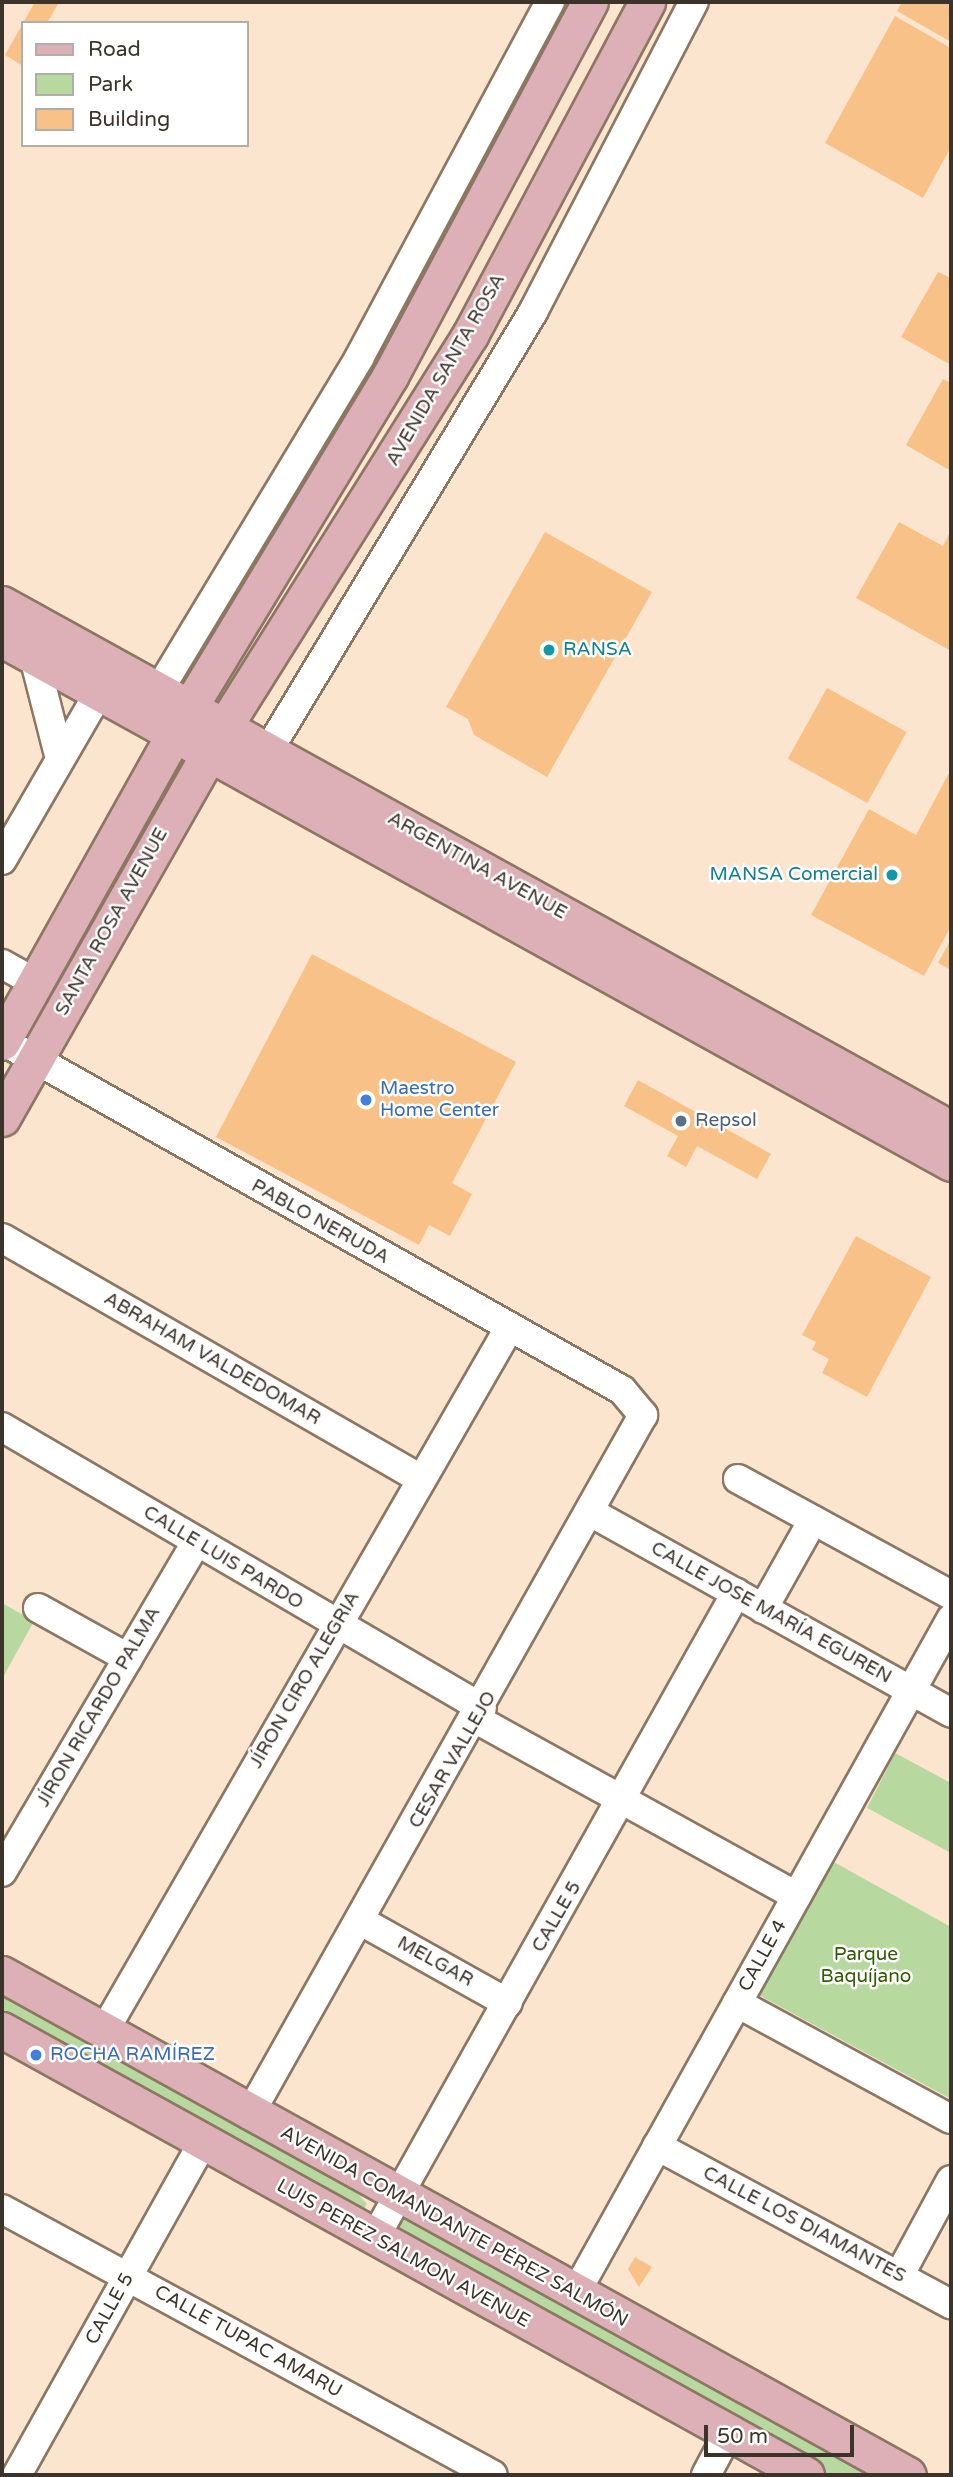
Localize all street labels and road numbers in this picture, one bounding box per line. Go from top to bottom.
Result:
street label: AVENIDA SANTA ROSA [382,270,510,470]
street label: ARGENTINA AVENUE [383,807,571,925]
street label: SANTA ROSA AVENUE [51,824,173,1020]
street label: PABLO NERUDA [247,1175,393,1269]
street label: ABRAHAM VALDEDOMAR [100,1288,324,1430]
street label: CALLE LUIS PARDO [139,1501,307,1615]
street label: CALLE JOSE MARÍA EGUREN [647,1537,895,1689]
street label: JÍRON CIRO ALEGRIA [245,1587,365,1773]
street label: JÍRON RICARDO PALMA [32,1603,166,1811]
street label: CESAR VALLEJO [405,1687,501,1833]
street label: CALLE 5 [528,1877,586,1957]
street label: CALLE 4 [734,1916,792,1996]
street label: MELGAR [393,1932,477,1992]
street label: AVENIDA COMANDANTE PÉREZ SALMÓN [276,2122,632,2332]
street label: CALLE LOS DIAMANTES [699,2162,909,2288]
street label: LUIS PEREZ SALMON AVENUE [272,2175,534,2333]
street label: CALLE 5 [81,2269,139,2349]
street label: CALLE TUPAC AMARU [150,2281,346,2403]

